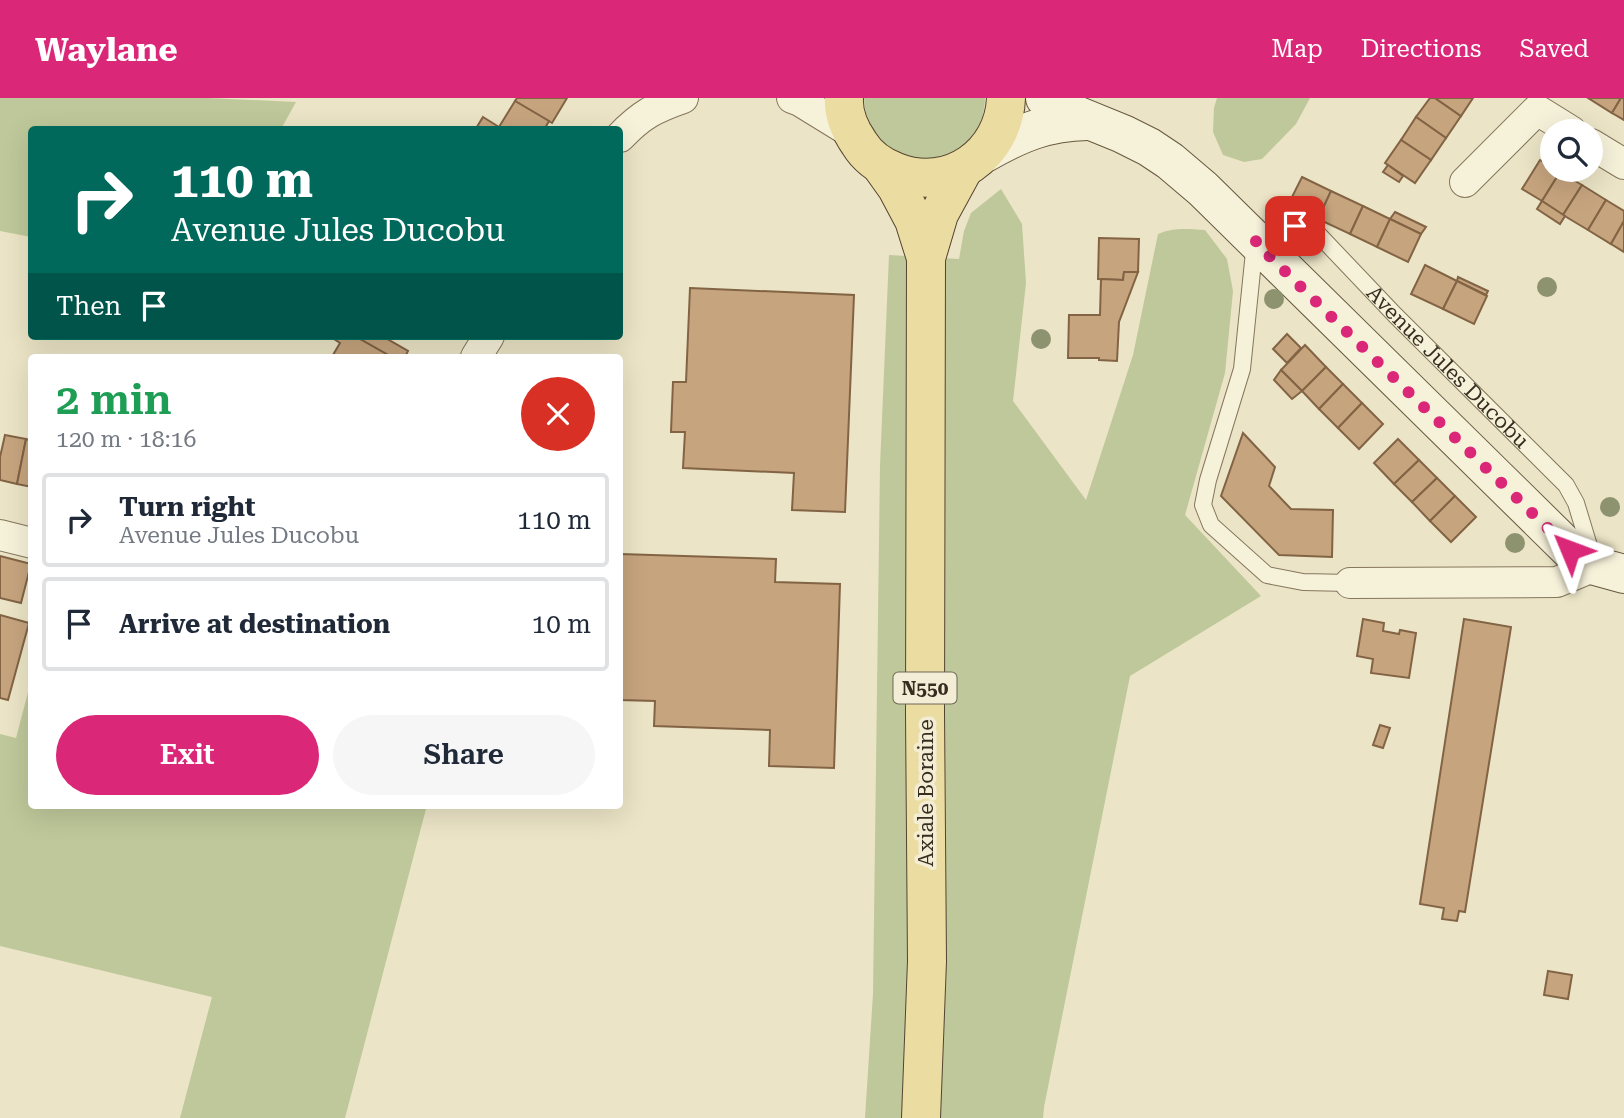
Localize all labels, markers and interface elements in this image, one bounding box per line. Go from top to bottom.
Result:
text: Waylane [35,30,178,69]
text: Map [1271,35,1323,63]
text: Directions [1361,35,1481,63]
text: Saved [1519,35,1589,63]
map controls [1540,119,1603,182]
button: search [1540,119,1603,182]
text: 110 m [171,152,313,209]
icon: right [56,154,147,245]
pin [1265,196,1325,256]
icon: arrive [1276,207,1314,245]
text: Avenue Jules Ducobu [171,211,505,249]
street label: Avenue Jules Ducobu [1362,281,1534,453]
icon: arrive [135,287,173,325]
text: Then [56,291,121,321]
text: 2 min [56,375,172,424]
button: close [521,377,595,451]
text: 120 m · 18:16 [56,426,196,453]
text: Turn right [119,492,255,522]
icon: right [60,501,98,539]
text: 110 m [517,505,591,535]
position arrow [1533,513,1607,587]
text: Avenue Jules Ducobu [119,522,359,549]
icon: arrive [60,605,98,643]
text: Arrive at destination [119,609,390,639]
text: 10 m [532,609,591,639]
road number: N550 [894,673,956,704]
button: Exit [56,715,319,795]
button: Share [333,715,595,795]
street label: Axiale Boraine [914,719,938,867]

